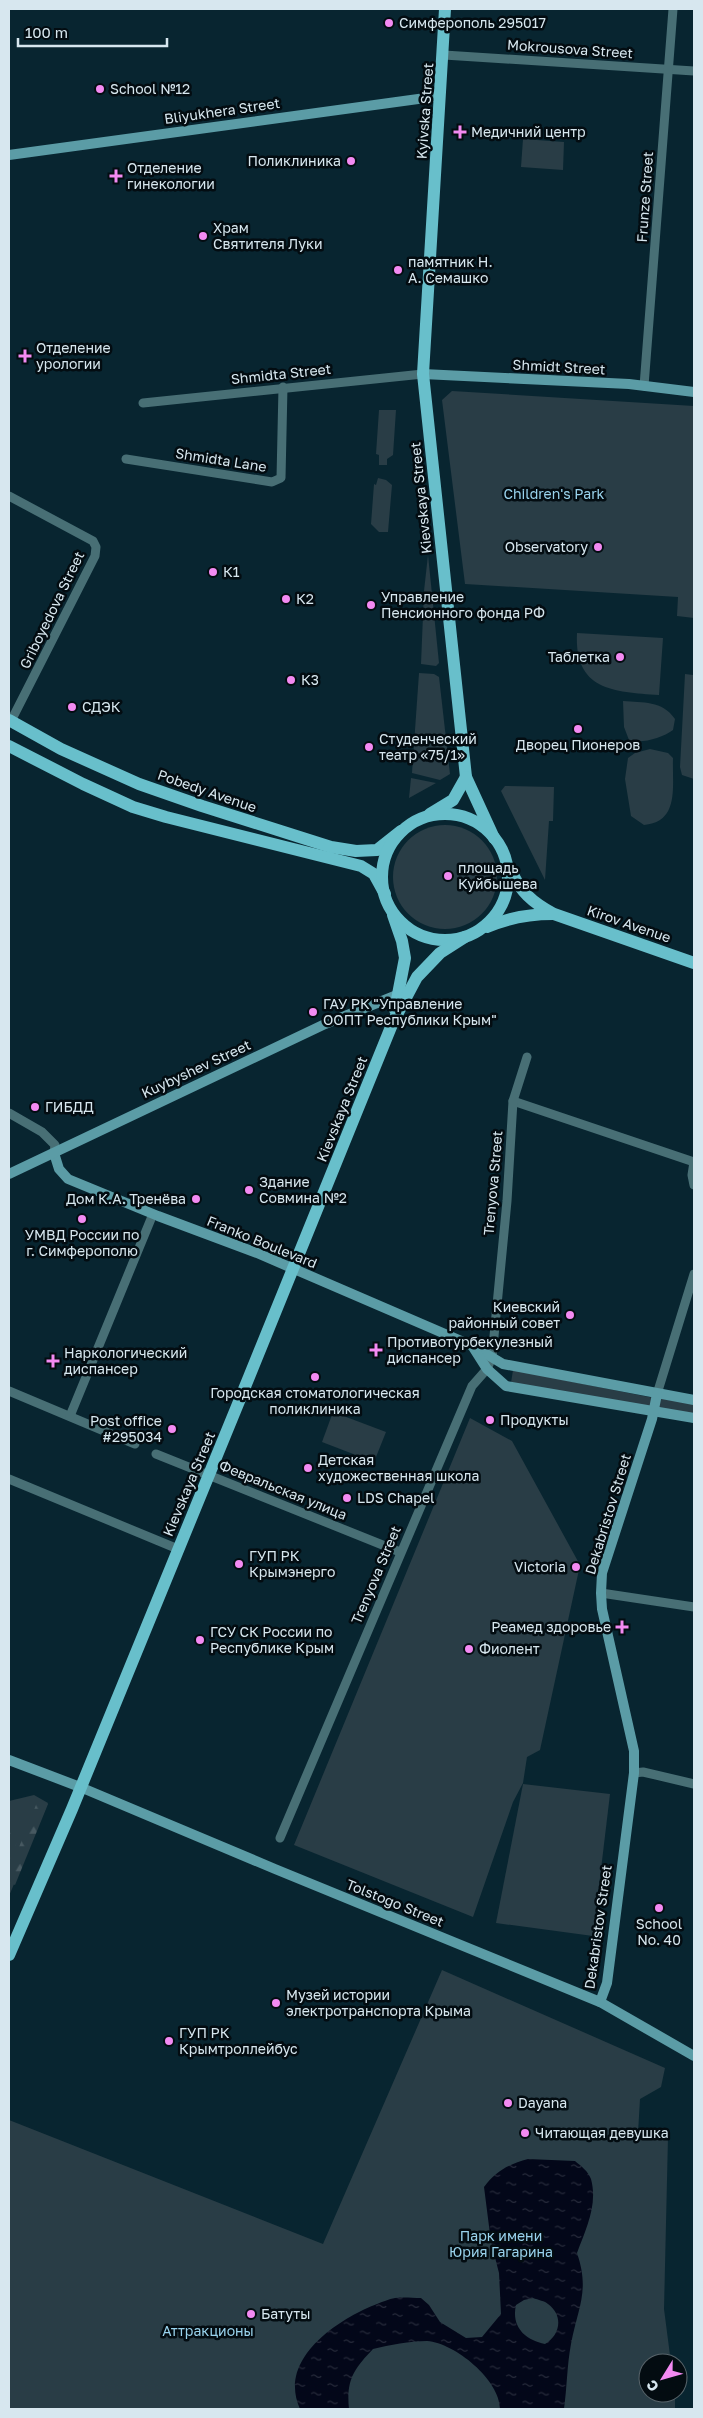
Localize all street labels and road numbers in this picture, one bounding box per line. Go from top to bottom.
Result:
street label: Mokrousova Street [506,36,634,61]
street label: Kyivska Street [413,62,436,160]
street label: Bliyukhera Street [163,94,281,127]
street label: Frunze Street [633,151,656,243]
street label: Shmidt Street [512,356,606,377]
street label: Shmidta Street [230,360,332,387]
street label: Kievskaya Street [406,441,435,555]
street label: Shmidta Lane [174,444,268,475]
street label: Griboyedova Street [16,548,87,671]
street label: Pobedy Avenue [155,766,259,815]
street label: Kirov Avenue [585,901,673,946]
street label: Kuybyshev Street [138,1036,253,1101]
street label: Kievskaya Street [313,1054,370,1164]
street label: Trenyova Street [479,1130,506,1236]
street label: Franko Boulevard [205,1212,320,1271]
street label: Kievskaya Street [159,1429,218,1539]
street label: Dekabristov Street [581,1451,634,1576]
street label: Февральская улица [217,1456,350,1523]
street label: Trenyova Street [347,1523,404,1627]
street label: Dekabristov Street [580,1864,615,1990]
street label: Tolstogo Street [344,1875,446,1930]

